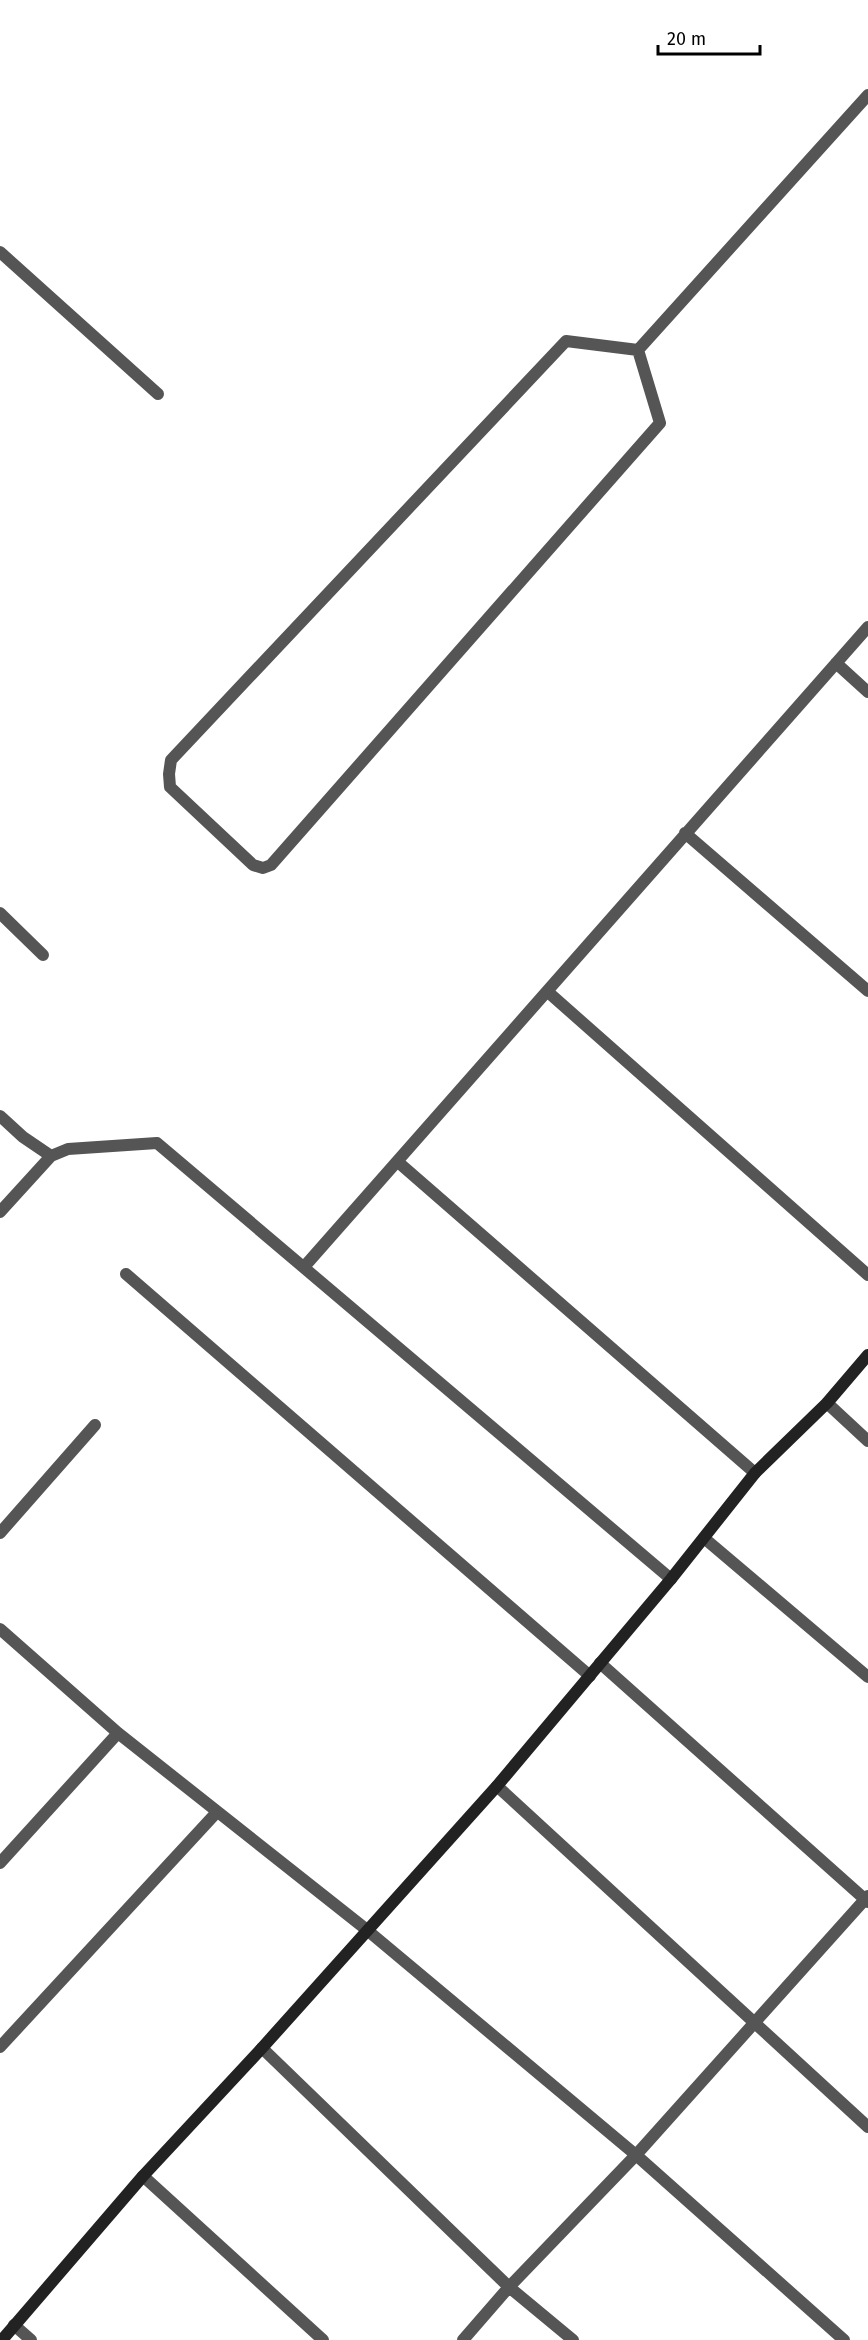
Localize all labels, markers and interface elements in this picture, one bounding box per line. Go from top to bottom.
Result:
scale bar [658,18,760,56]
text: 20 m [667,28,706,50]

